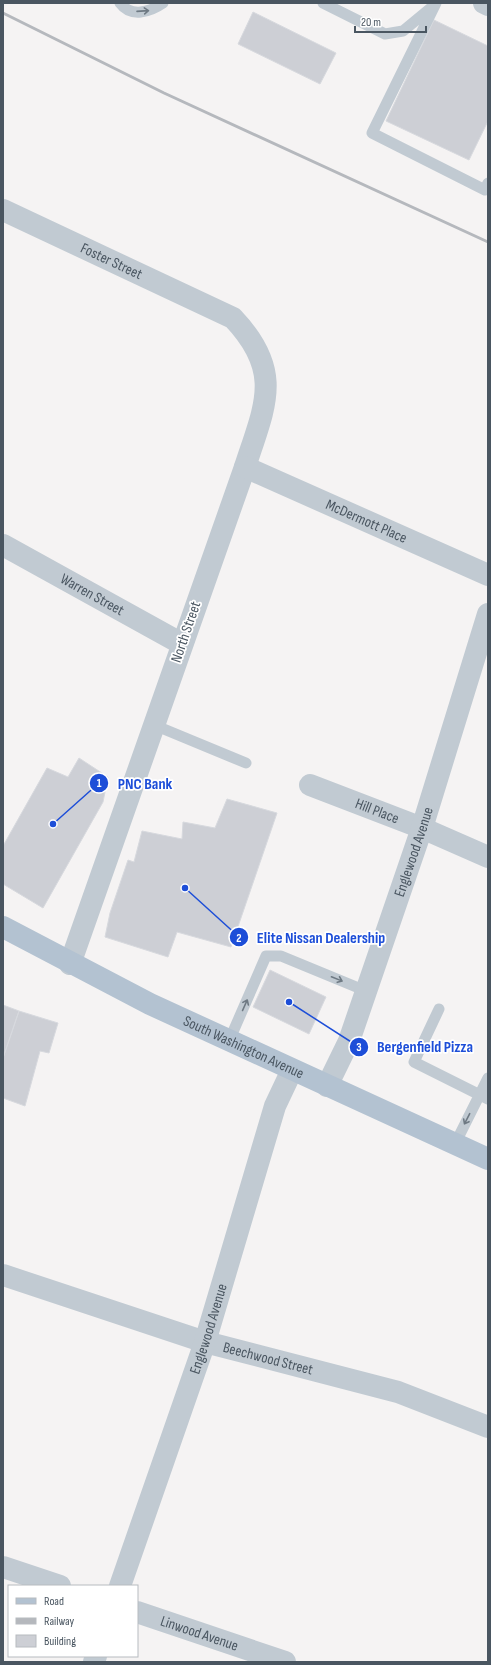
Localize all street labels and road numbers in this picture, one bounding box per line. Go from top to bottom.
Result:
street label: Foster Street [78,238,146,284]
street label: McDermott Place [323,495,410,547]
street label: Warren Street [57,569,128,620]
street label: North Street [167,599,205,665]
street label: Hill Place [353,794,402,828]
street label: Englewood Avenue [390,805,437,899]
street label: South Washington Avenue [180,1011,307,1083]
street label: Englewood Avenue [185,1281,231,1376]
street label: Beechwood Street [221,1338,316,1379]
street label: Linwood Avenue [158,1611,241,1655]

